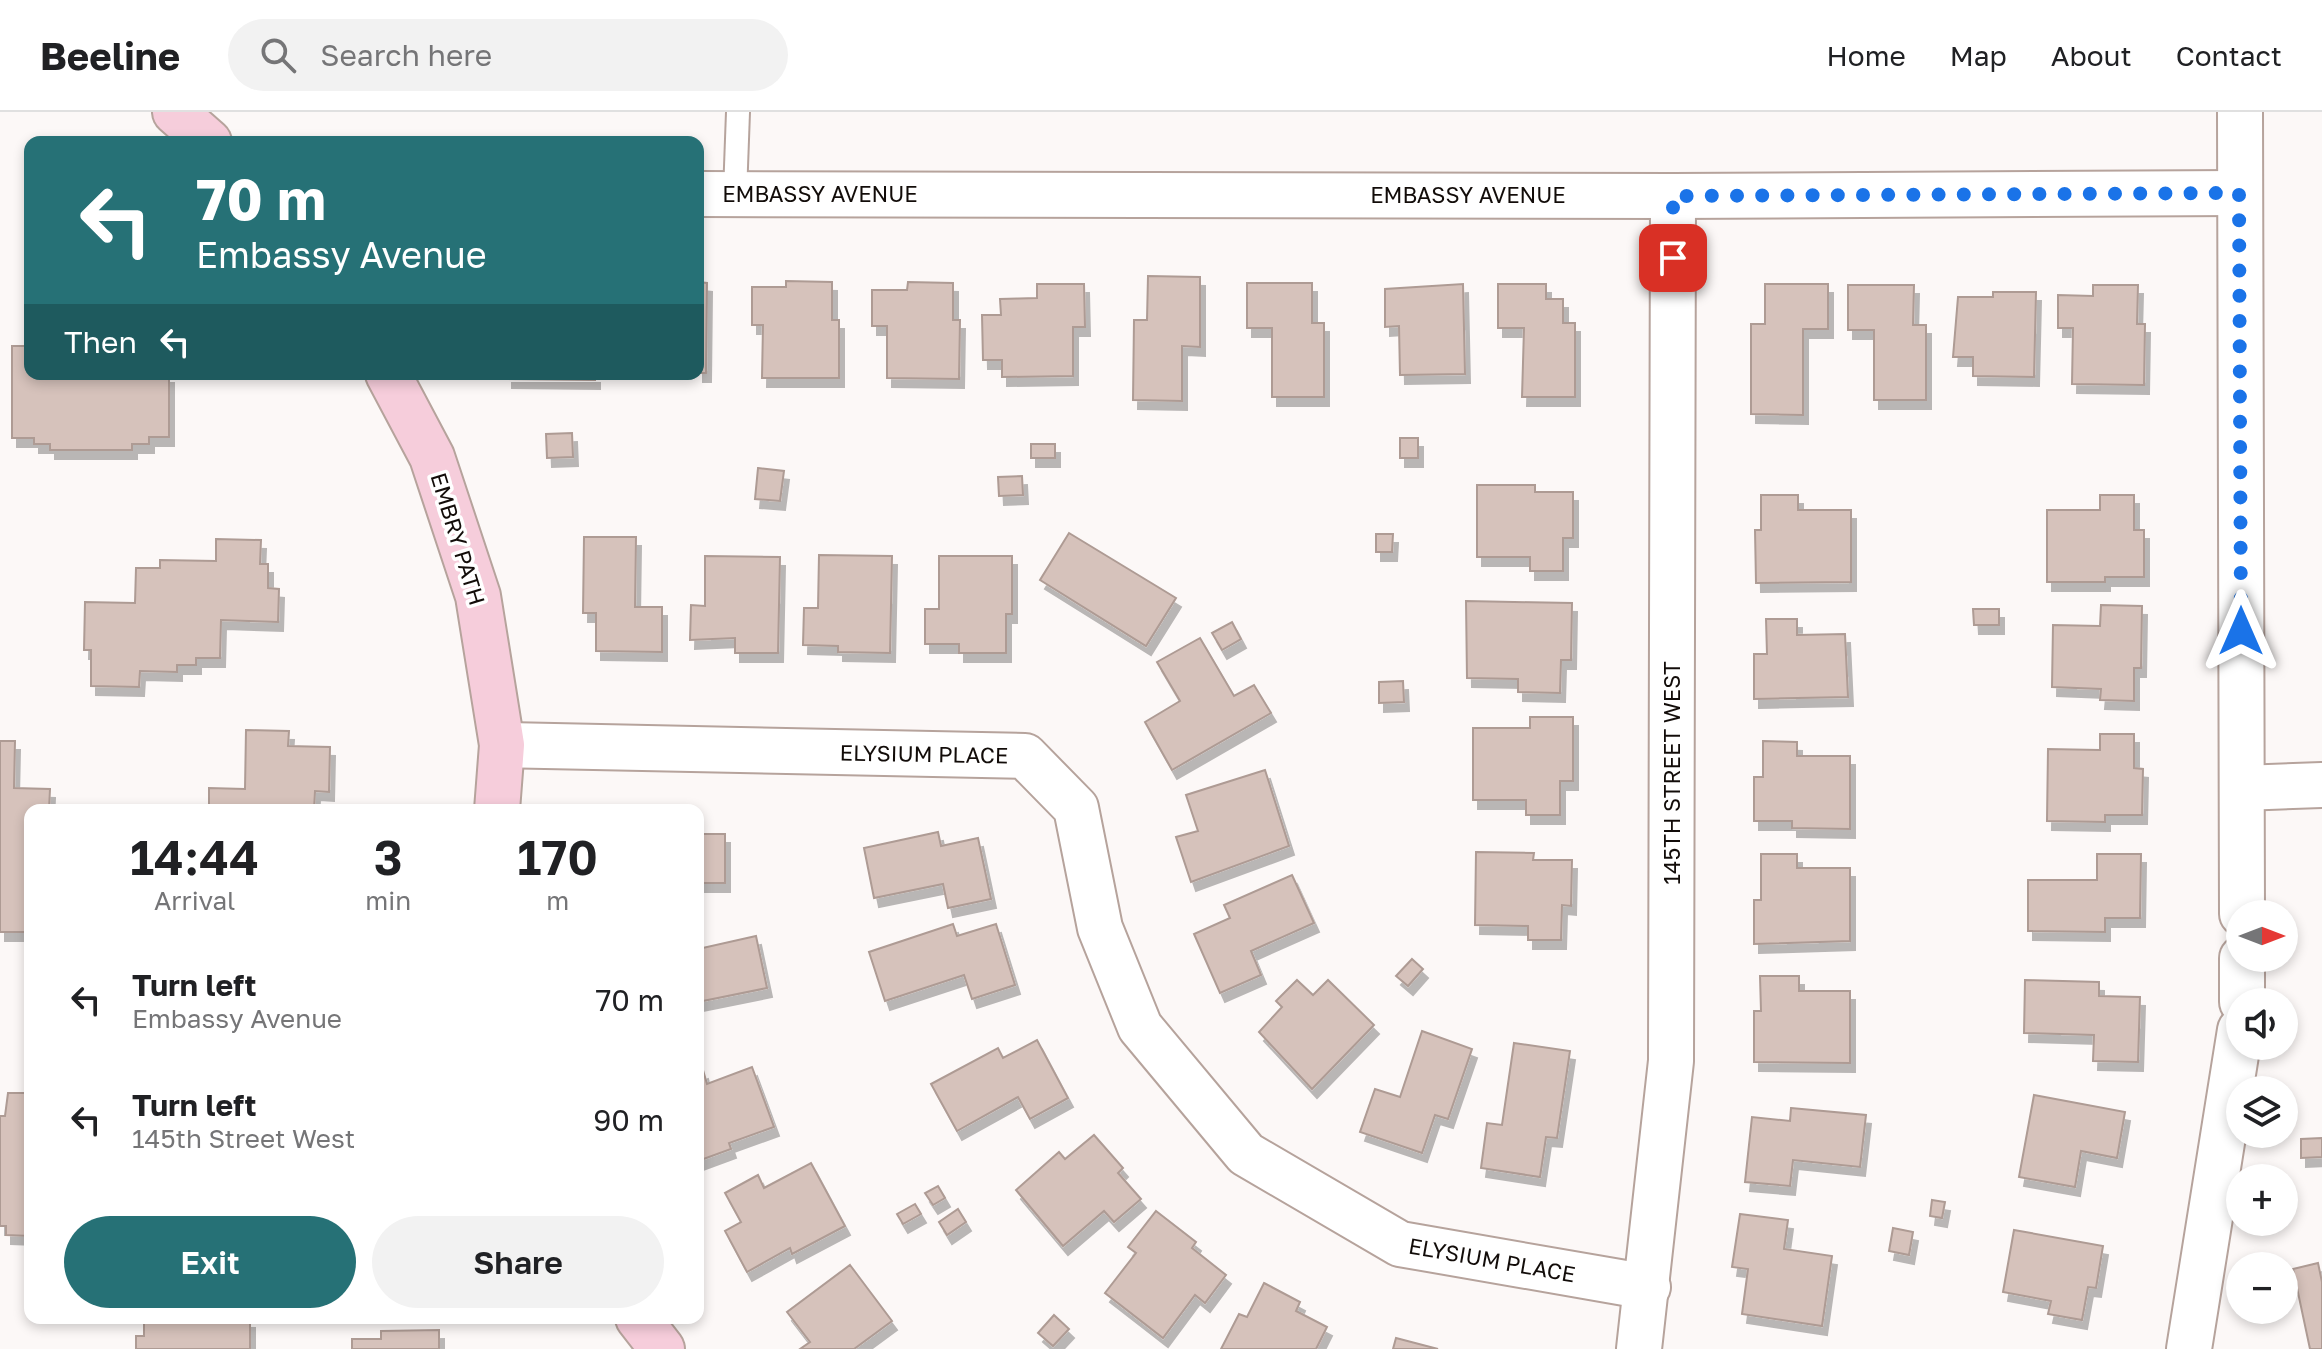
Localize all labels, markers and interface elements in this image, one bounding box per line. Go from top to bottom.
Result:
search box [228,19,788,91]
text: Beeline [40,33,180,78]
icon: search [256,33,300,77]
text: Search here [320,37,492,73]
text: Home [1827,39,1906,72]
text: Map [1950,39,2007,72]
text: About [2051,39,2132,72]
text: Contact [2176,39,2282,72]
text: 70 m [196,165,326,232]
icon: left [64,168,168,272]
street label: EMBASSY AVENUE [722,180,918,207]
street label: EMBASSY AVENUE [1370,181,1566,208]
pin [1639,224,1707,292]
text: Embassy Avenue [196,233,487,276]
icon: arrive [1651,236,1695,280]
icon: left [153,320,197,364]
text: Then [64,324,137,360]
street label: EMBRY PATH [426,469,491,608]
position arrow [2199,589,2283,673]
street label: 145TH STREET WEST [1658,661,1685,885]
street label: ELYSIUM PLACE [839,739,1009,768]
text: 14:44 [130,828,259,886]
text: 3 [374,828,403,886]
text: 170 [517,828,598,886]
text: Arrival [154,885,235,916]
text: min [365,885,411,916]
text: m [546,885,569,916]
north arrow [2226,900,2298,972]
map controls [2226,900,2298,1324]
text: Turn left [132,967,257,1003]
icon: left [64,978,108,1022]
text: 70 m [595,982,664,1018]
button: sound [2226,988,2298,1060]
text: Embassy Avenue [132,1003,342,1034]
button: layers [2226,1076,2298,1148]
text: Turn left [132,1087,257,1123]
icon: left [64,1098,108,1142]
text: 90 m [593,1102,664,1138]
text: 145th Street West [132,1123,355,1154]
button: + [2226,1164,2298,1236]
button: Exit [64,1216,356,1308]
button: Share [372,1216,664,1308]
street label: ELYSIUM PLACE [1407,1232,1578,1287]
button: − [2226,1252,2298,1324]

